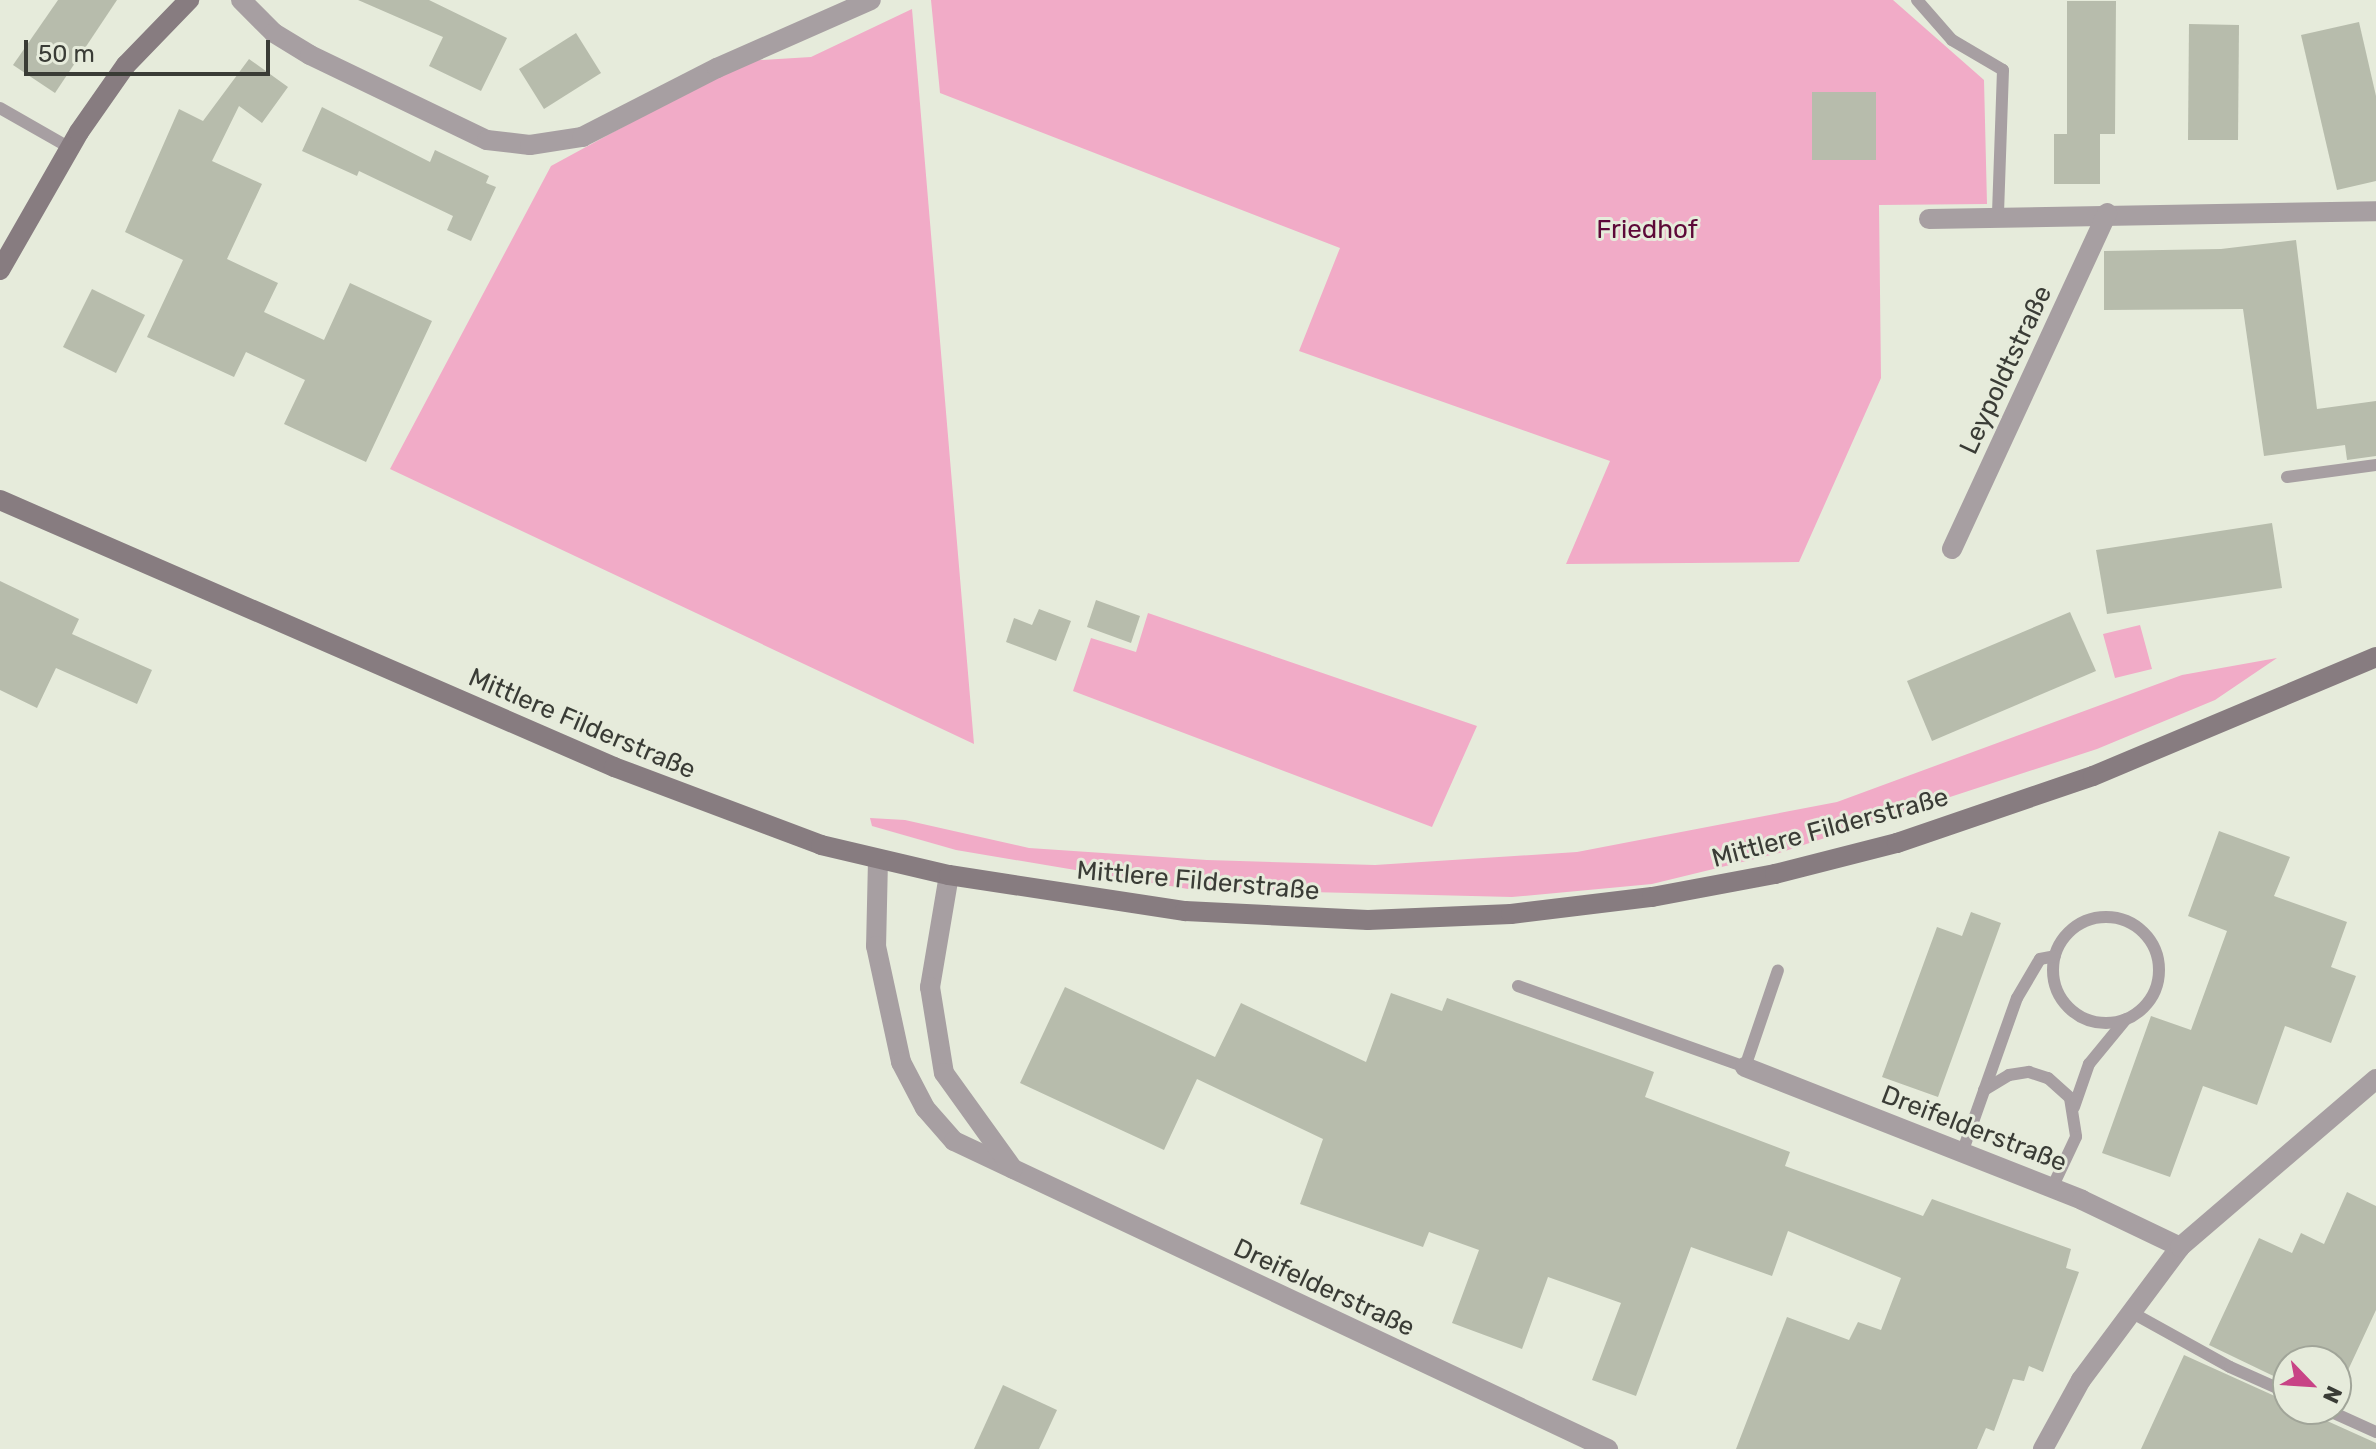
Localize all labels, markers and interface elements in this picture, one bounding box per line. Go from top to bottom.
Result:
scale bar [28,24,274,74]
text: 50 m [38,40,95,68]
park label: Friedhof [1596,214,1698,246]
street label: Leypoldtstraße [1953,281,2059,459]
street label: Mittlere Filderstraße [464,662,700,786]
street label: Mittlere Filderstraße [1708,781,1952,875]
street label: Mittlere Filderstraße [1075,855,1321,907]
street label: Dreifelderstraße [1877,1079,2071,1179]
street label: Dreifelderstraße [1228,1232,1420,1344]
north arrow [2272,1345,2352,1425]
text: N [2317,1382,2348,1407]

